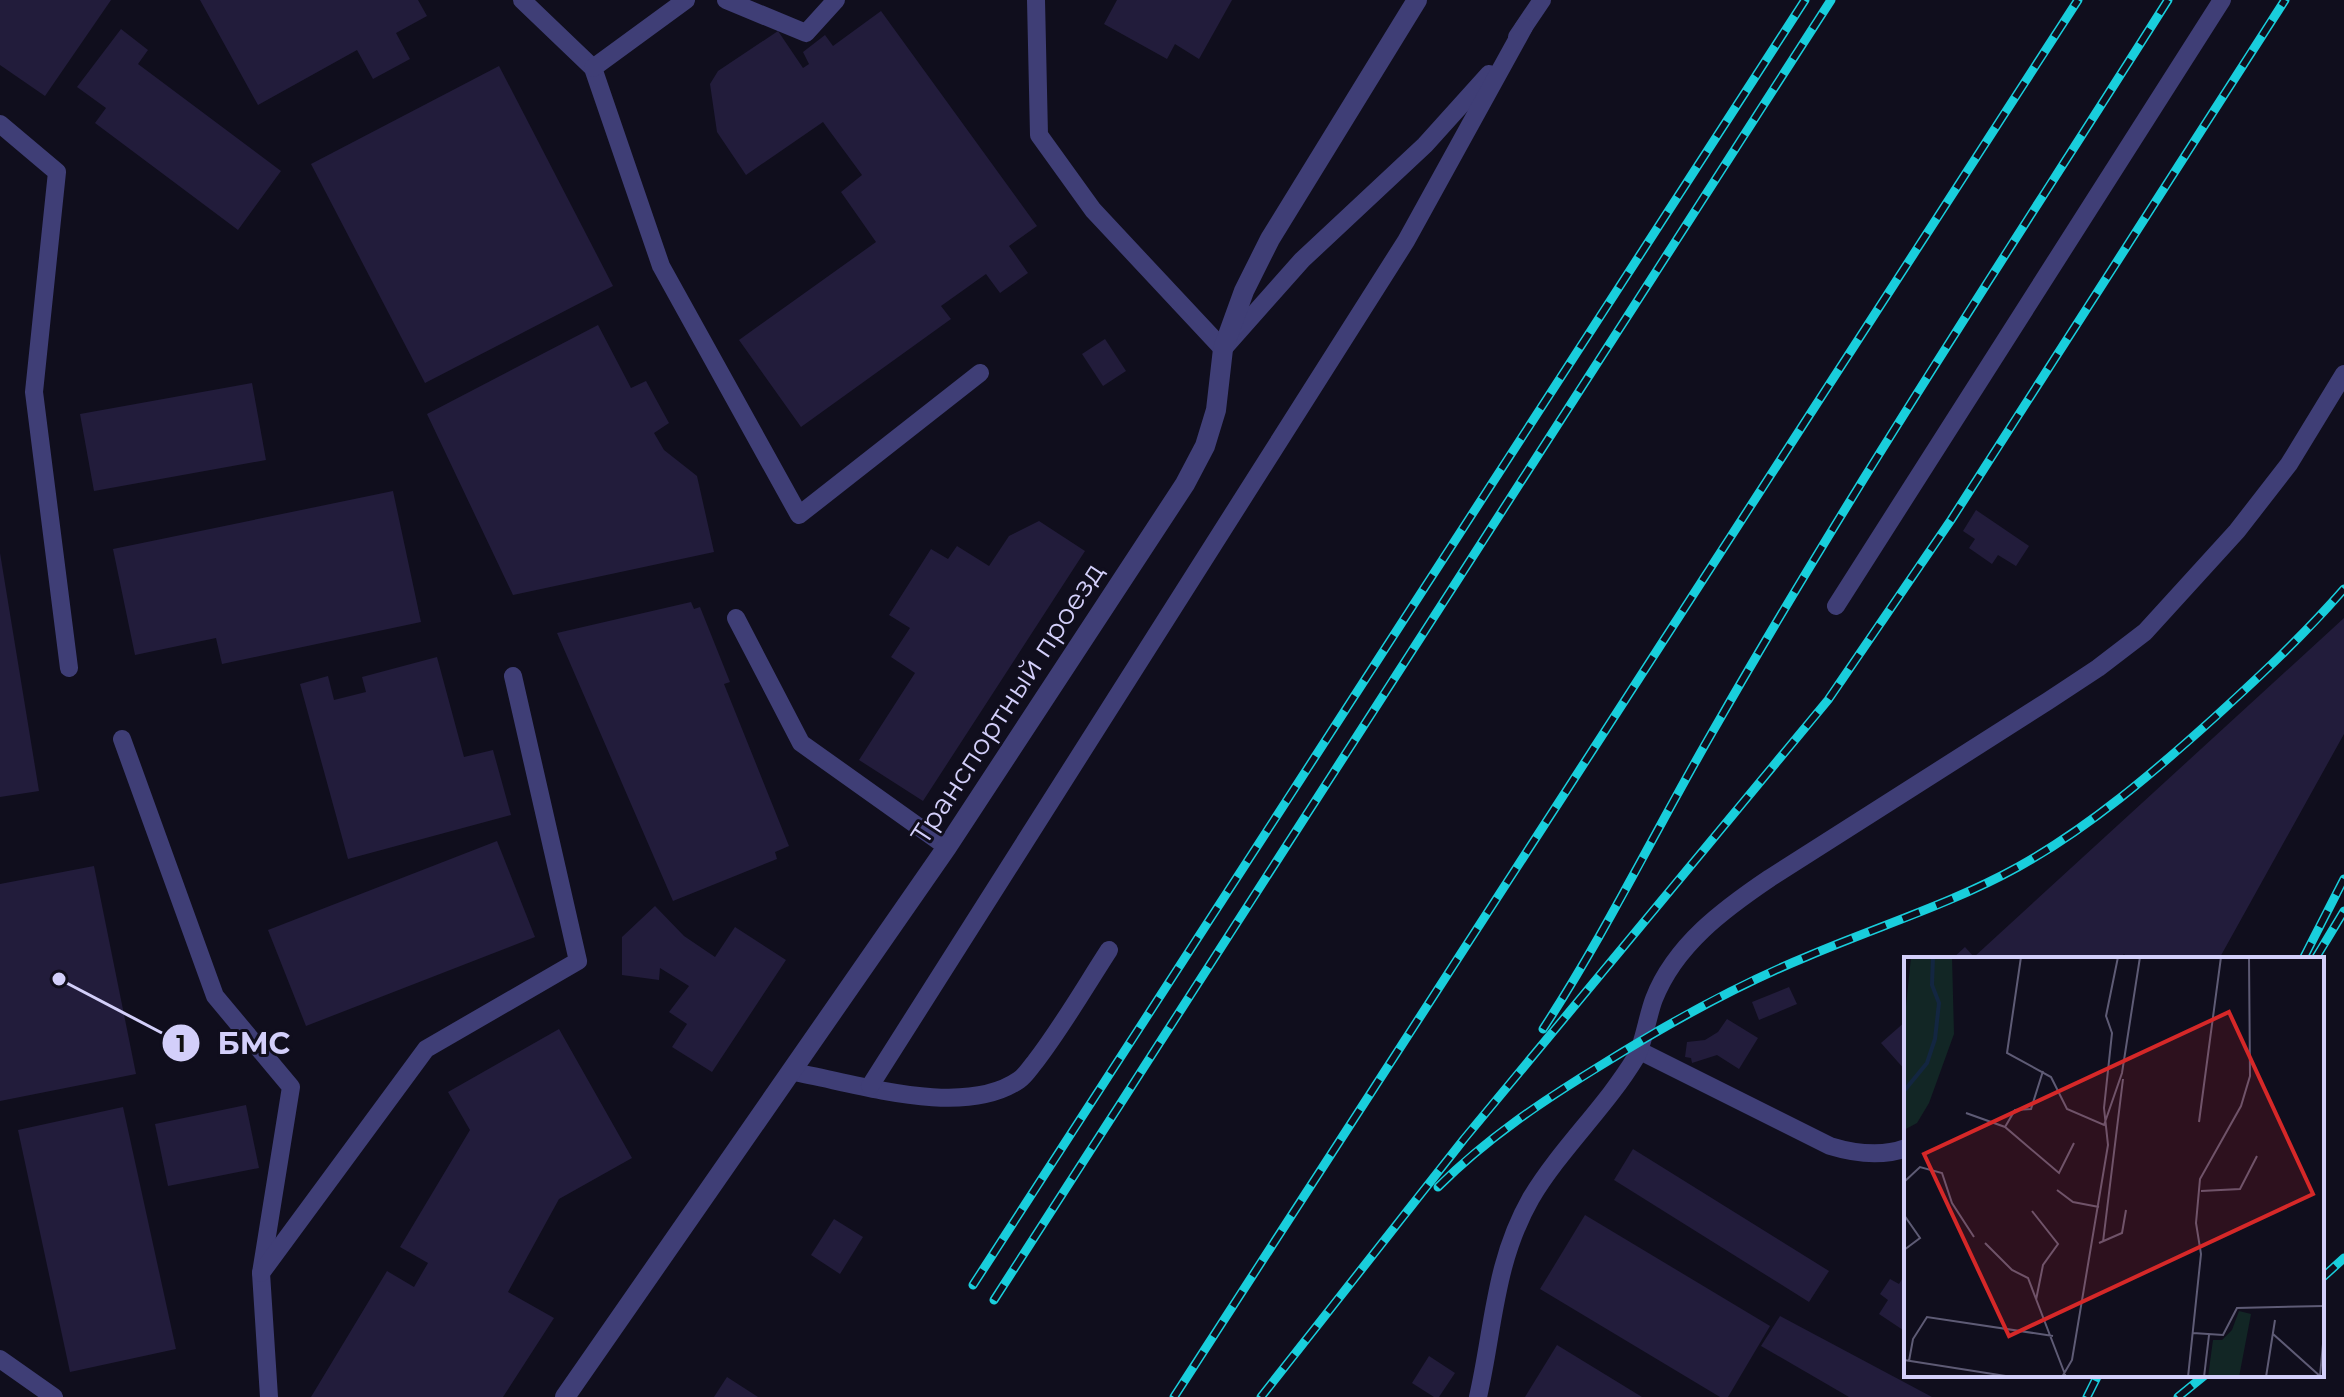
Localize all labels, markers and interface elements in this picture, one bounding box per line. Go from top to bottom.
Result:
street label: Транспортный проезд [903,556,1111,850]
inset map [1904,957,2324,1377]
callout: БМС [161,1016,306,1070]
text: БМС [218,1025,291,1062]
text: 1 [176,1029,186,1058]

